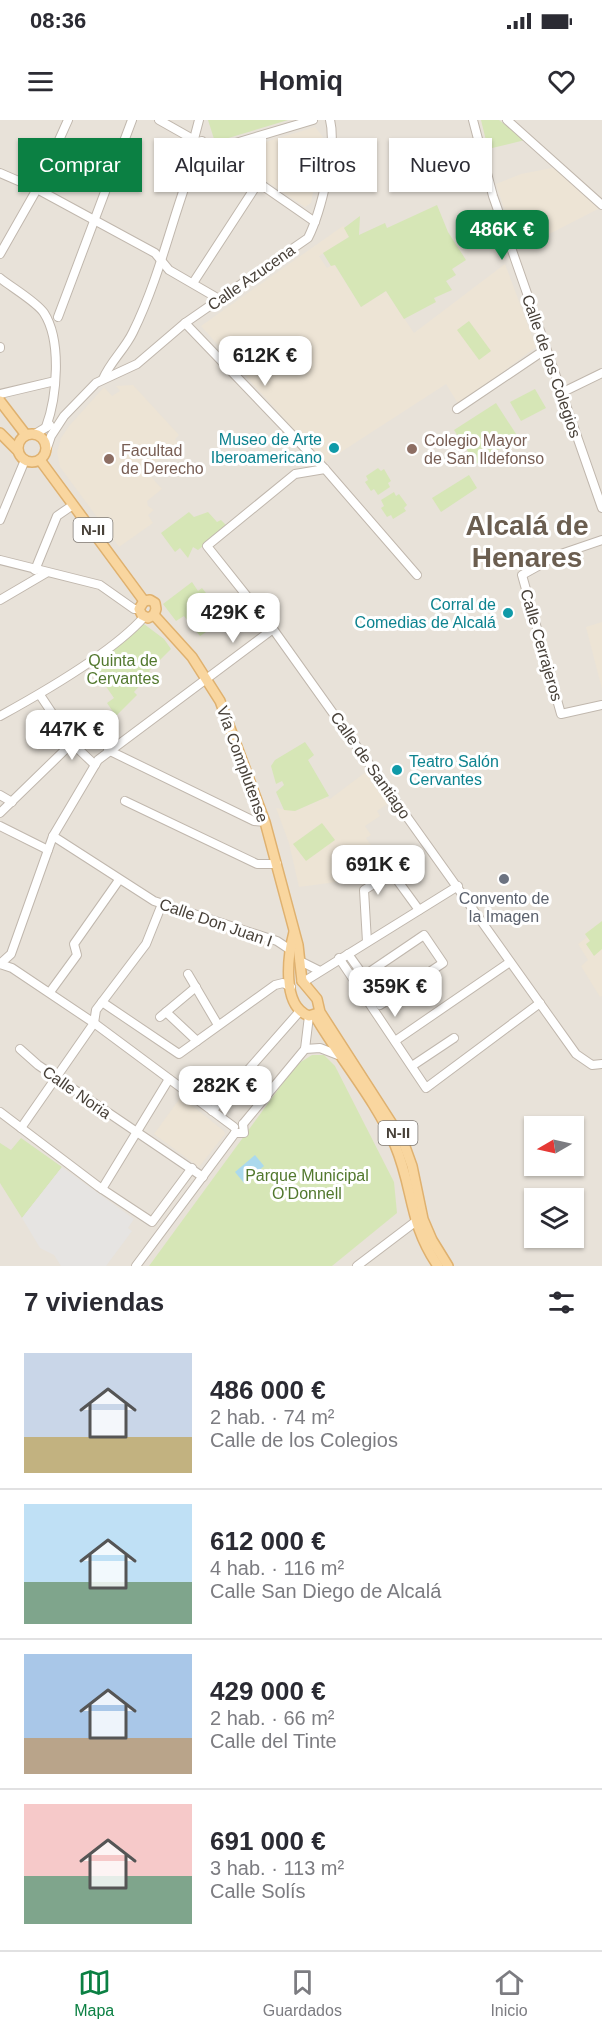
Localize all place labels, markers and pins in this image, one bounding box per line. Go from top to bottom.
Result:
pin: 486K € [453,210,551,261]
pin: 612K € [216,336,314,387]
place label: Museo de Arte Iberoamericano [211,431,322,466]
place label: Colegio Mayor de San Ildefonso [424,432,544,467]
marker: Museo de Arte Iberoamericano [327,441,341,455]
place label: Facultad de Derecho [121,442,204,477]
marker: Colegio Mayor de San Ildefonso [405,442,419,456]
marker: Facultad de Derecho [102,452,116,466]
pin: 429K € [184,593,282,644]
place label: Corral de Comedias de Alcalá [355,596,496,631]
marker: Corral de Comedias de Alcalá [501,606,515,620]
pin: 447K € [23,710,121,761]
place label: Teatro Salón Cervantes [409,753,499,788]
marker: Teatro Salón Cervantes [390,763,404,777]
pin: 691K € [329,845,427,896]
marker: Convento de la Imagen [497,872,511,886]
place label: Convento de la Imagen [459,890,549,925]
pin: 359K € [346,967,444,1018]
pin: 282K € [176,1066,274,1117]

